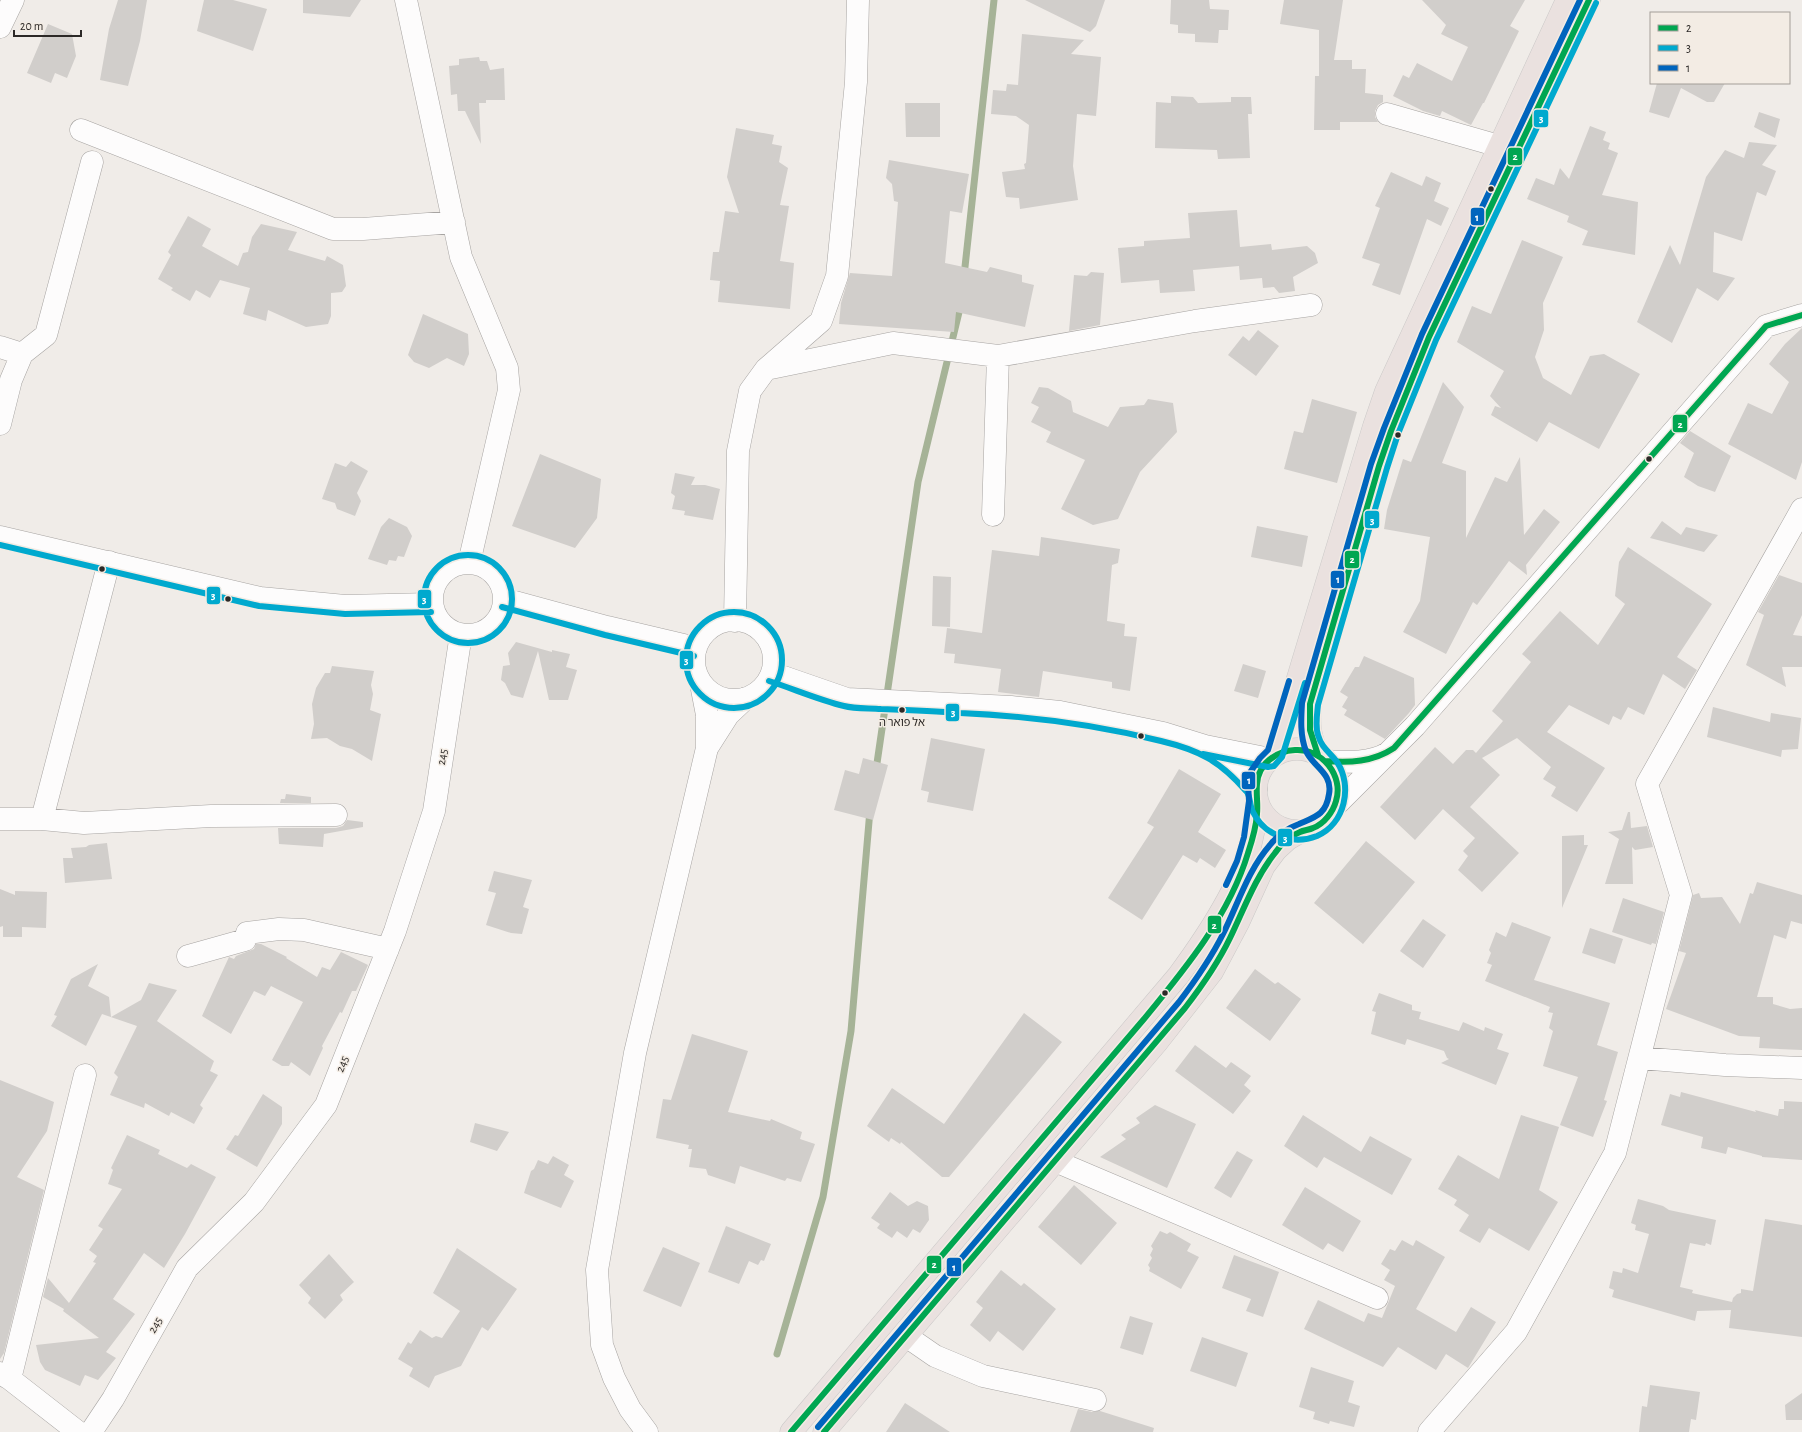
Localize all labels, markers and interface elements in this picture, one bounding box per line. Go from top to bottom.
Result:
scale bar [14,12,81,38]
legend [1650,12,1790,84]
text: 20 m [20,20,43,32]
text: 2 [1686,22,1692,34]
text: 3 [1686,42,1691,54]
text: 1 [1686,62,1690,74]
line badge: 3 [1533,109,1549,128]
text: 3 [1539,113,1544,124]
line badge: 2 [1507,147,1523,166]
text: 2 [1512,151,1518,162]
unlabelled marker [1486,184,1496,194]
line badge: 1 [1470,207,1485,226]
text: 1 [1475,212,1479,223]
line badge: 2 [1672,414,1688,433]
text: 2 [1677,419,1683,430]
unlabelled marker [1393,430,1403,440]
unlabelled marker [1644,454,1654,464]
line badge: 3 [1364,510,1380,529]
text: 3 [1370,515,1375,526]
line badge: 2 [1344,550,1360,569]
text: 2 [1349,554,1355,565]
unlabelled marker [97,564,107,574]
line badge: 1 [1330,570,1345,589]
text: 1 [1336,574,1340,585]
line badge: 3 [206,586,221,605]
line badge: 3 [417,589,432,609]
text: 3 [211,590,216,601]
unlabelled marker [223,594,233,604]
text: 3 [422,594,427,605]
line badge: 3 [679,650,694,670]
text: 3 [684,655,689,666]
line badge: 3 [945,703,960,722]
marker: אל פואר ה [897,705,907,715]
text: 3 [951,707,956,718]
place label: אל פואר ה [879,717,925,728]
unlabelled marker [1136,731,1146,741]
street label: 245 [435,748,449,766]
line badge: 1 [1241,771,1256,790]
text: 1 [1247,775,1251,786]
line badge: 3 [1277,828,1293,847]
text: 3 [1283,833,1288,844]
line badge: 2 [1207,915,1222,934]
text: 2 [1211,920,1217,931]
unlabelled marker [1160,988,1170,998]
street label: 245 [333,1054,351,1074]
line badge: 2 [926,1255,942,1274]
line badge: 1 [946,1257,962,1277]
text: 2 [931,1259,937,1270]
text: 1 [952,1262,956,1273]
street label: 245 [146,1315,164,1335]

